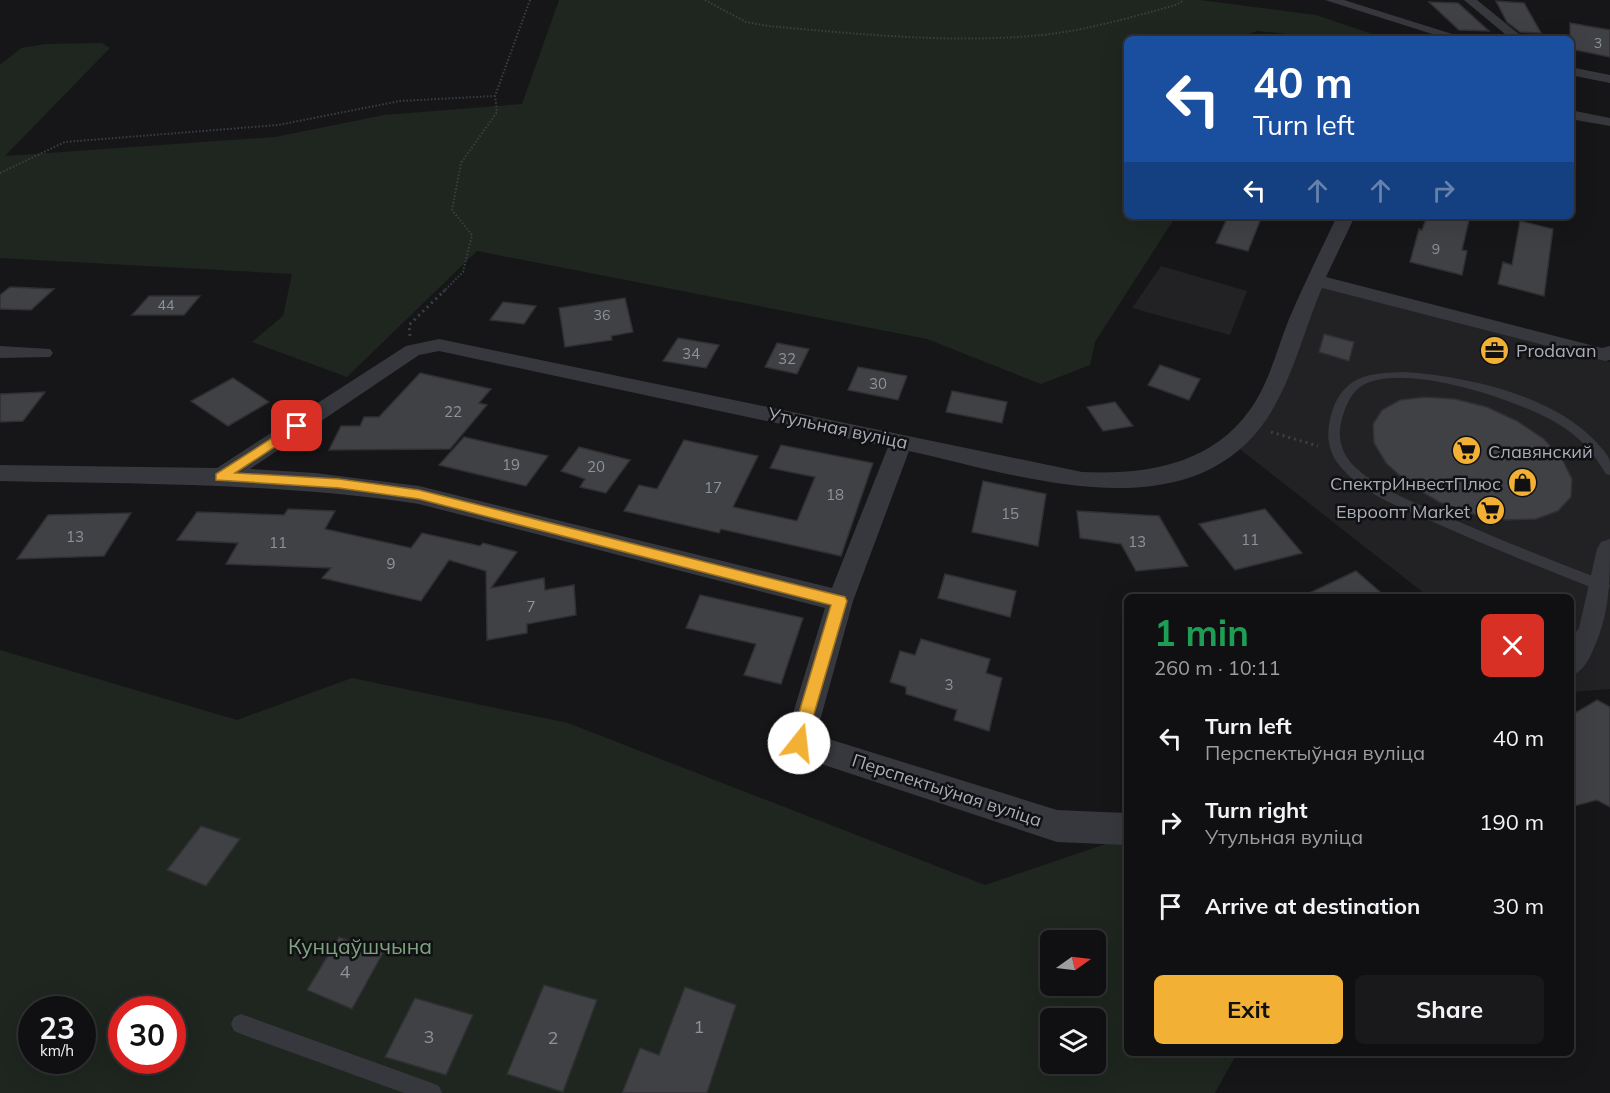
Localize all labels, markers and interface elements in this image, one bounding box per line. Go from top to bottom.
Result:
house number: 3 [1594,34,1602,52]
text: 40 m [1253,56,1353,109]
icon: left [1154,60,1232,138]
text: Turn left [1253,108,1355,142]
icon: left [1238,174,1271,207]
icon: ahead [1301,174,1334,207]
icon: ahead [1364,174,1397,207]
icon: right [1427,174,1460,207]
house number: 9 [1432,240,1440,258]
house number: 44 [158,296,175,314]
house number: 36 [594,306,610,324]
office icon: Prodavan [1479,334,1511,366]
place label: Prodavan [1516,339,1596,362]
house number: 34 [682,344,700,363]
house number: 32 [778,349,796,368]
house number: 30 [869,374,887,393]
pin [271,400,322,451]
house number: 22 [444,402,462,421]
street label: Утульная вуліца [765,402,910,454]
icon: arrive [280,409,313,442]
supermarket icon: Славянский [1451,435,1483,467]
place label: Славянский [1488,440,1593,463]
house number: 19 [502,455,520,474]
house number: 20 [587,457,605,476]
shop icon: СпектрИнвестПлюс [1506,467,1538,499]
place label: СпектрИнвестПлюс [1330,472,1501,495]
house number: 17 [704,478,722,497]
house number: 18 [826,485,844,504]
supermarket icon: Евроопт Market [1475,495,1507,527]
place label: Евроопт Market [1336,500,1470,523]
house number: 15 [1001,504,1019,523]
house number: 13 [66,527,84,546]
house number: 11 [1241,530,1259,549]
house number: 13 [1128,532,1146,551]
house number: 11 [269,533,287,552]
house number: 9 [386,554,396,573]
house number: 7 [526,597,536,616]
text: 1 min [1154,610,1249,655]
button: close [1481,614,1544,677]
text: 260 m · 10:11 [1154,655,1280,680]
house number: 3 [944,675,954,694]
position arrow [767,711,831,775]
text: Turn left [1205,712,1292,740]
icon: left [1154,722,1187,755]
text: 40 m [1493,724,1544,752]
text: Перспектыўная вуліца [1205,740,1425,765]
street label: Перспектыўная вуліца [849,748,1045,832]
text: Turn right [1205,796,1308,824]
icon: right [1154,806,1187,839]
text: 190 m [1479,808,1544,836]
text: Утульная вуліца [1205,824,1363,849]
icon: arrive [1154,890,1187,923]
text: Arrive at destination [1205,892,1420,920]
text: 30 m [1493,892,1544,920]
north arrow [1040,930,1106,996]
map controls [1040,930,1106,1074]
park label: Кунцаўшчына [288,933,432,959]
house number: 4 [340,960,351,983]
button: Exit [1154,975,1343,1044]
button: Share [1355,975,1544,1044]
speed limit sign: 30 [108,996,186,1074]
button: layers [1040,1008,1106,1074]
text: 23 [39,1009,75,1047]
house number: 1 [694,1015,704,1038]
house number: 3 [424,1025,434,1048]
house number: 2 [548,1026,558,1049]
text: km/h [40,1041,74,1060]

